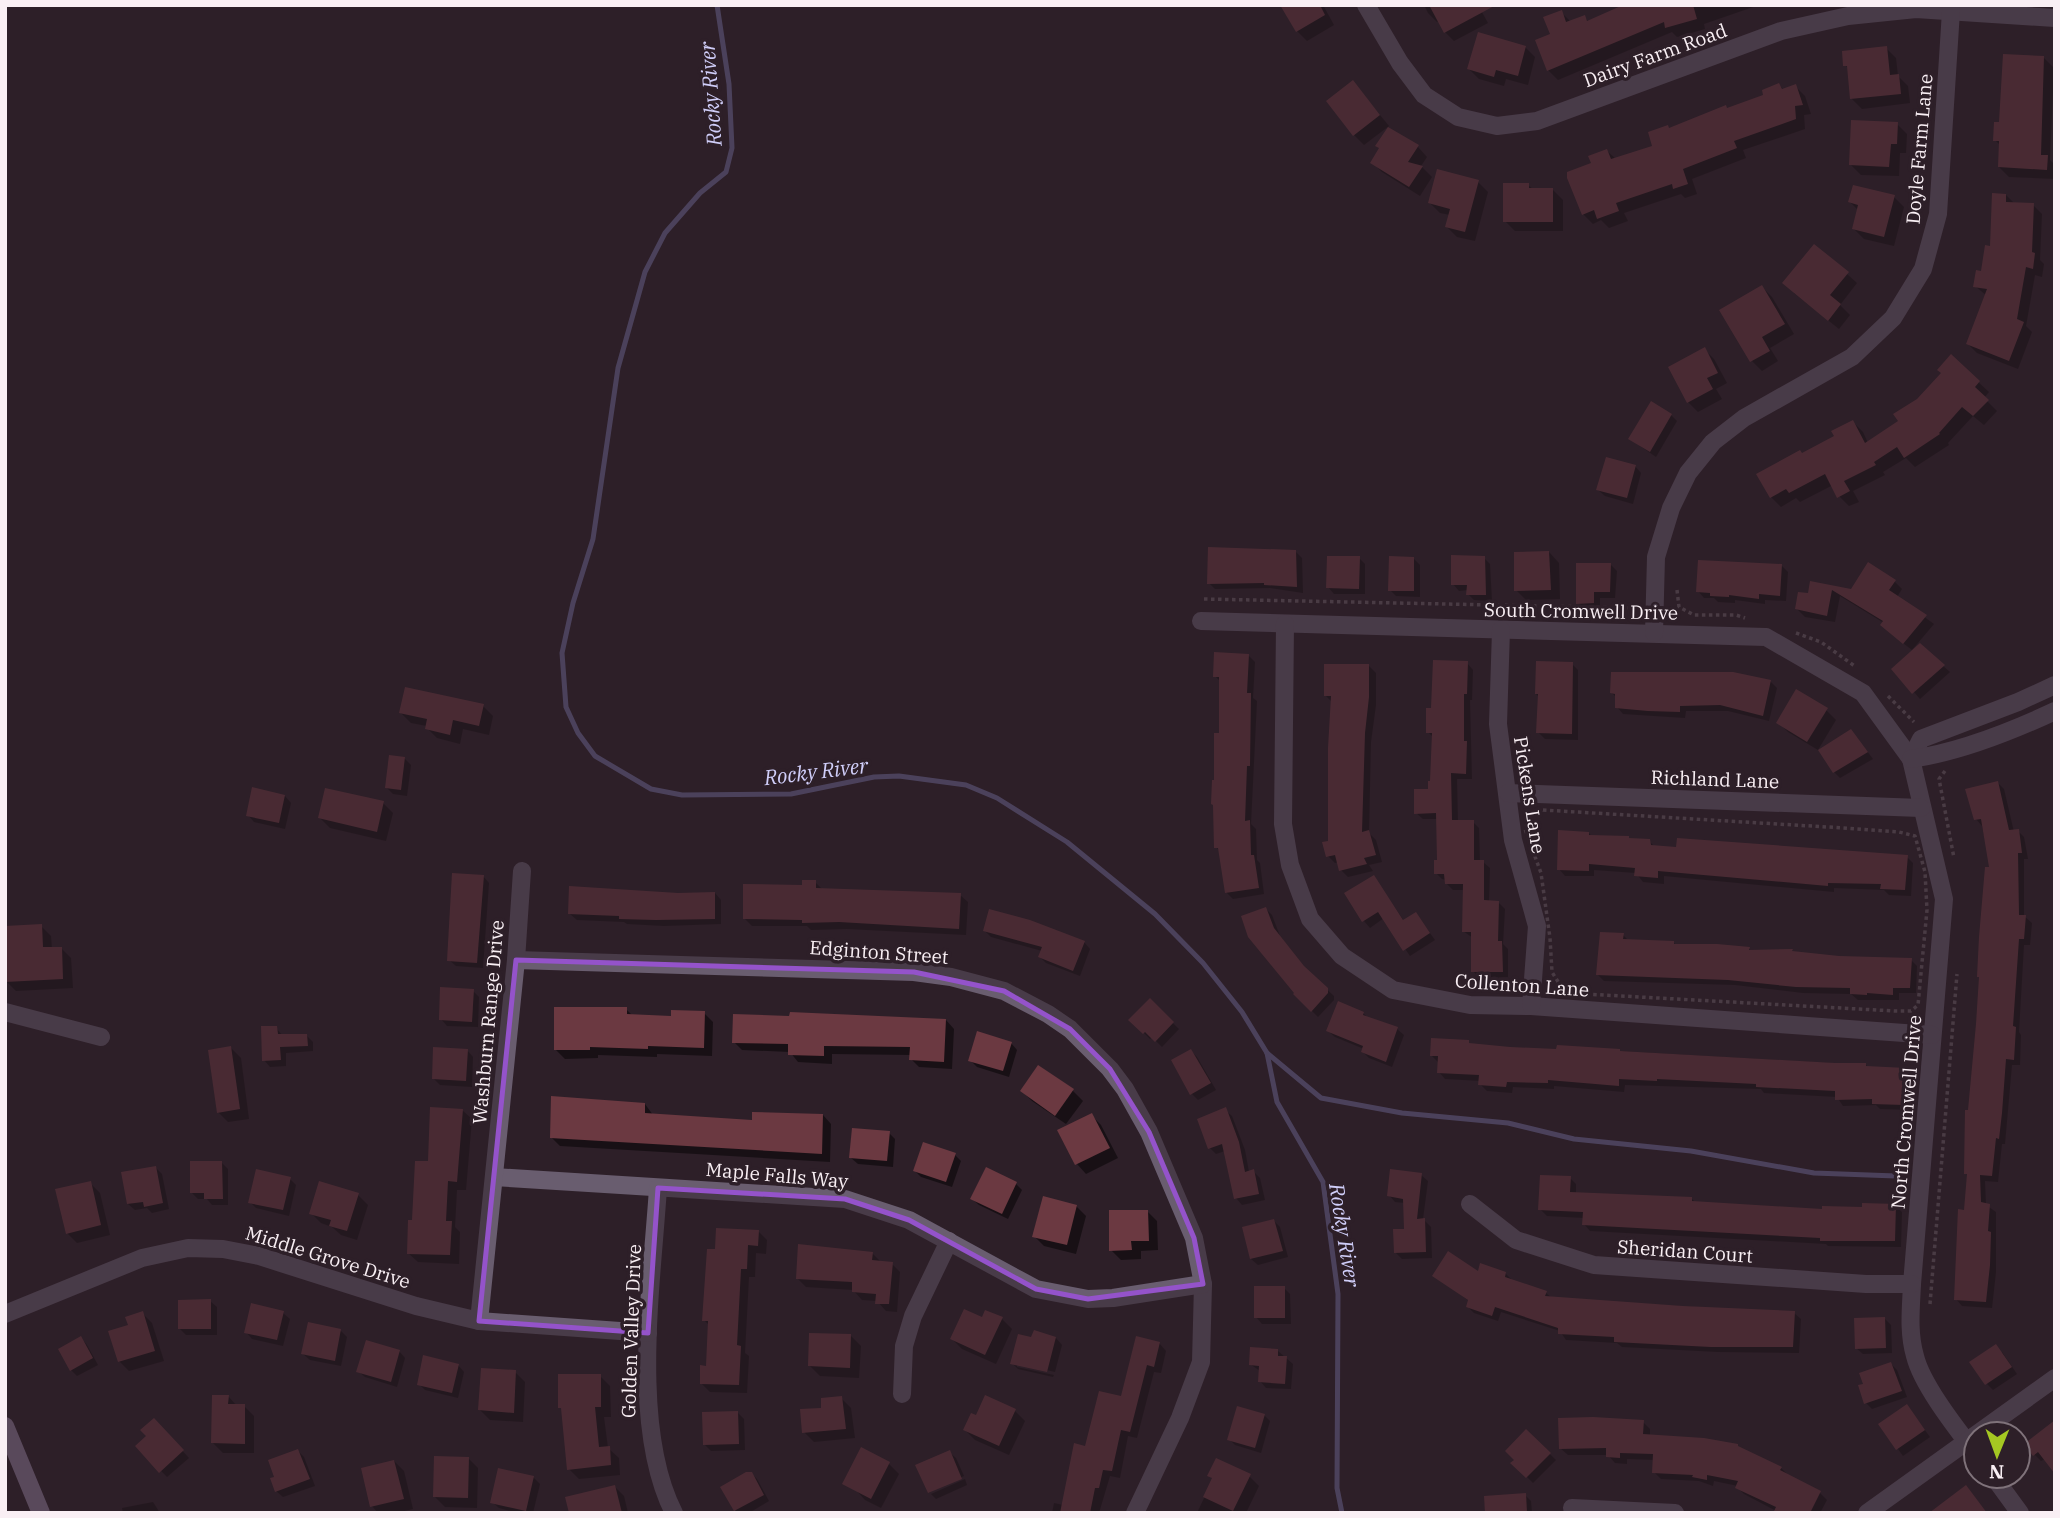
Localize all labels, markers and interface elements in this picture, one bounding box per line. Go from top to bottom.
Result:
street label: Dairy Farm Road [1580,18,1730,92]
water label: Rocky River [692,40,728,148]
street label: Doyle Farm Lane [1900,73,1938,225]
street label: South Cromwell Drive [1484,597,1678,625]
street label: Pickens Lane [1509,735,1551,855]
water label: Rocky River [761,751,870,791]
street label: Richland Lane [1650,765,1780,793]
street label: Washburn Range Drive [467,919,509,1125]
street label: Edginton Street [809,935,950,969]
street label: Collenton Lane [1454,968,1590,1002]
street label: North Cromwell Drive [1886,1014,1926,1210]
street label: Maple Falls Way [705,1157,850,1193]
water label: Rocky River [1323,1180,1367,1290]
street label: Middle Grove Drive [243,1221,413,1293]
street label: Sheridan Court [1616,1234,1754,1268]
street label: Golden Valley Drive [616,1244,646,1418]
north arrow [1962,1420,2032,1490]
text: N [1989,1460,2004,1484]

